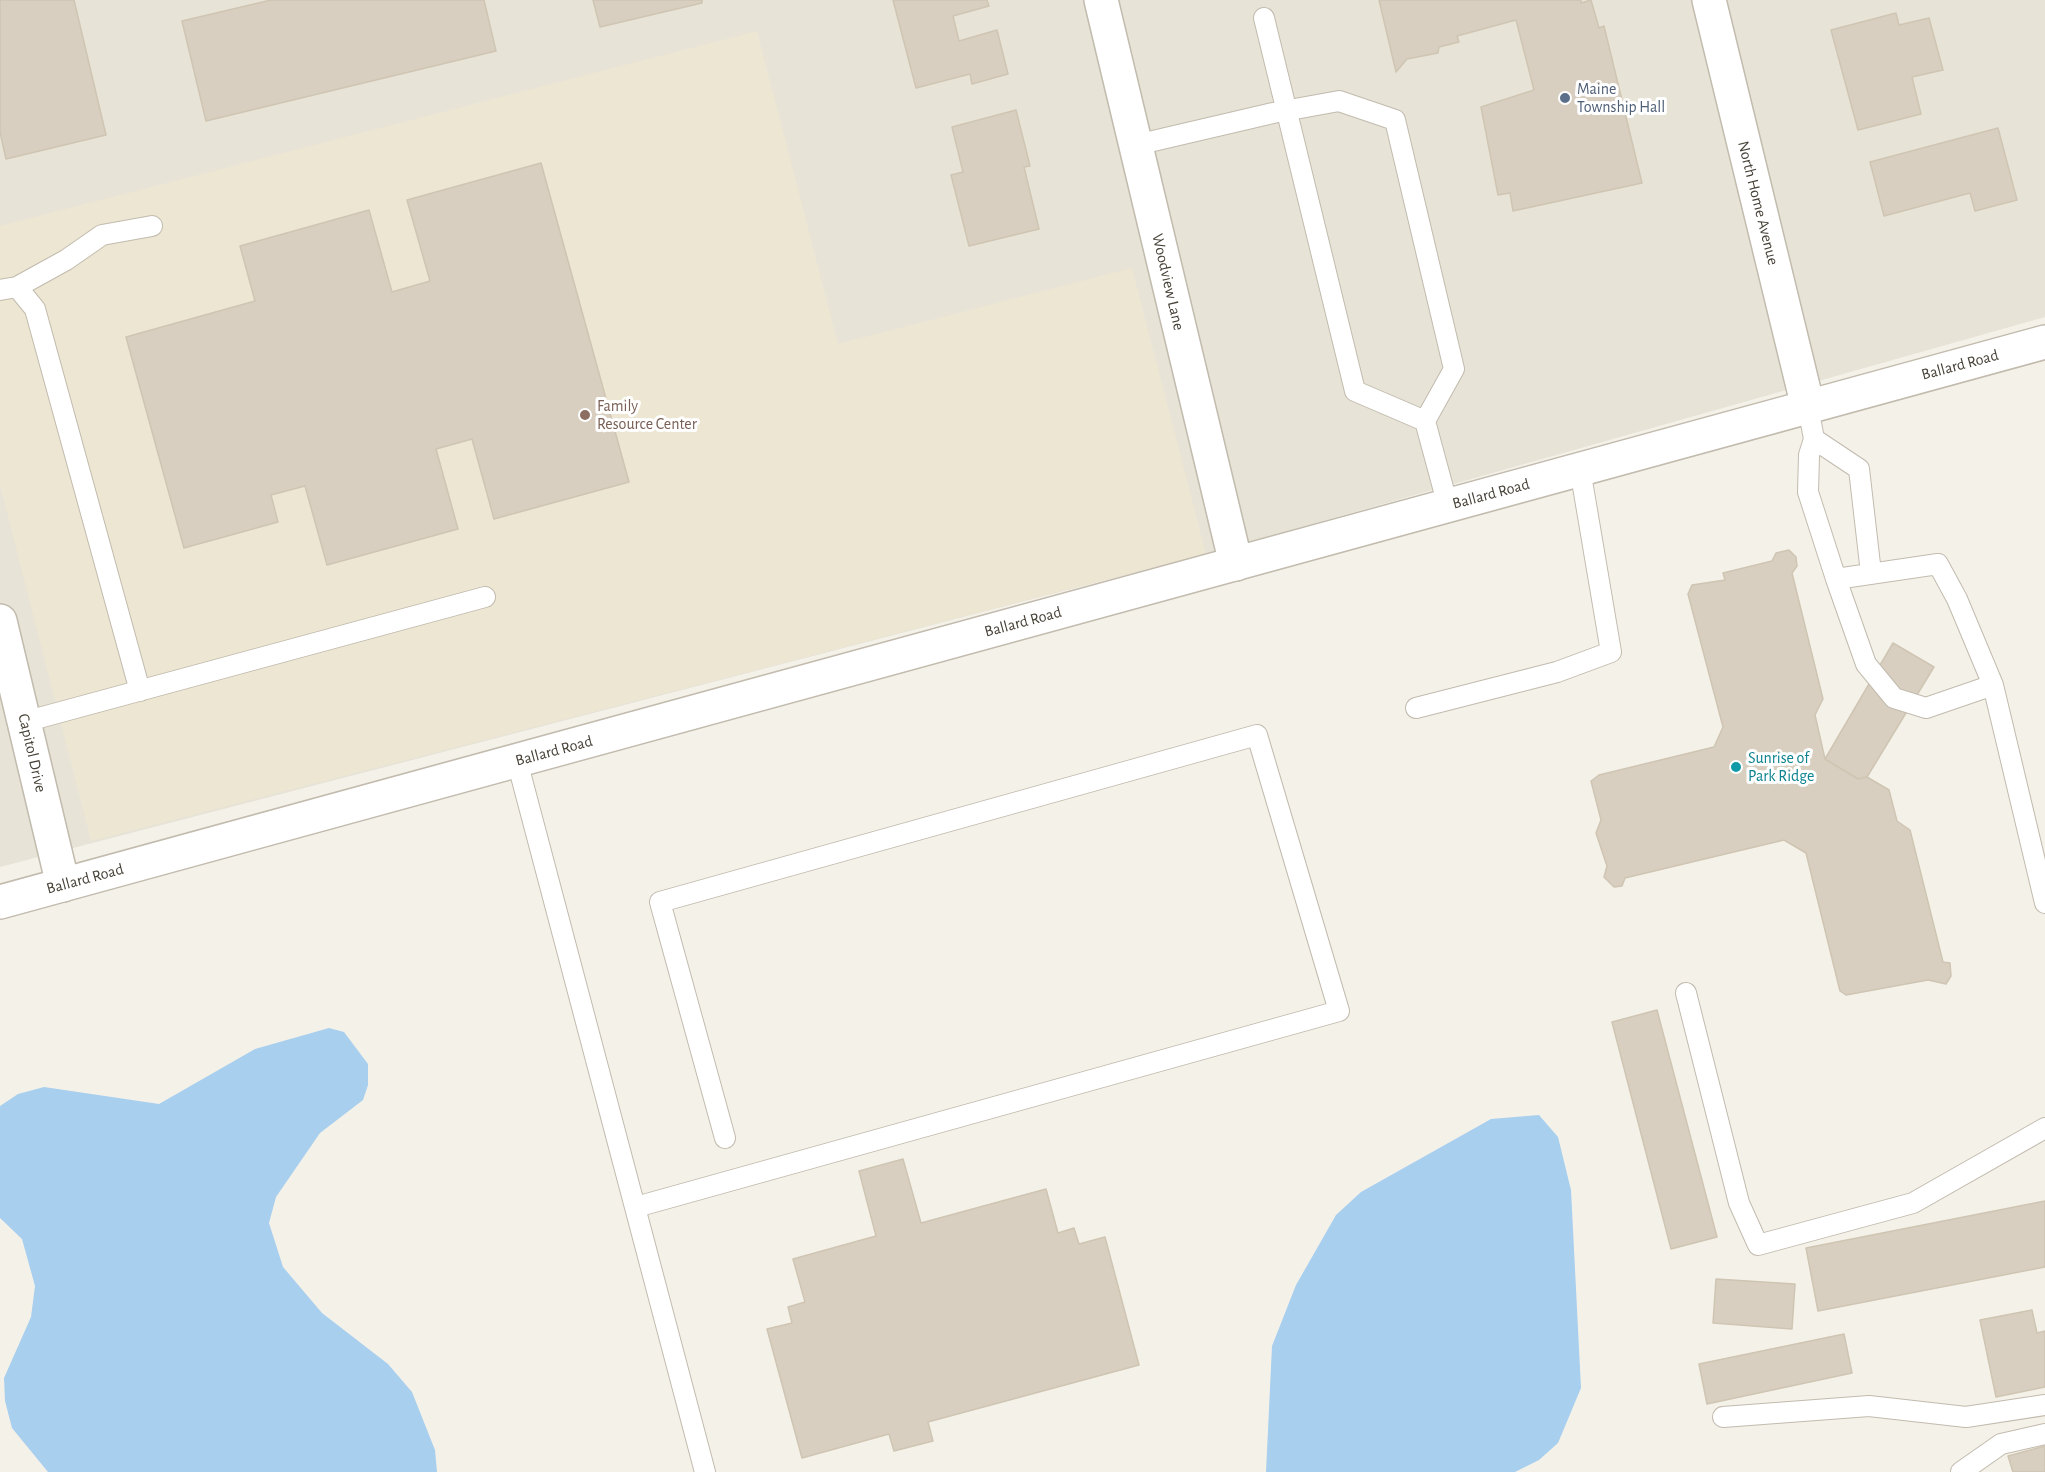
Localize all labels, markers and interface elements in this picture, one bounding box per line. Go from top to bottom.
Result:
place label: Maine Township Hall [1577,79,1665,117]
marker: Maine Township Hall [1558,91,1572,105]
street label: North Home Avenue [1733,139,1783,267]
street label: Woodview Lane [1148,232,1188,332]
street label: Ballard Road [1919,346,2001,384]
place label: Family Resource Center [597,396,697,434]
marker: Family Resource Center [578,408,592,422]
street label: Ballard Road [1450,475,1532,513]
street label: Ballard Road [982,603,1064,641]
street label: Capitol Drive [14,712,50,794]
street label: Ballard Road [513,732,595,770]
place label: Sunrise of Park Ridge [1748,748,1814,786]
marker: Sunrise of Park Ridge [1729,760,1743,774]
street label: Ballard Road [44,860,126,898]

